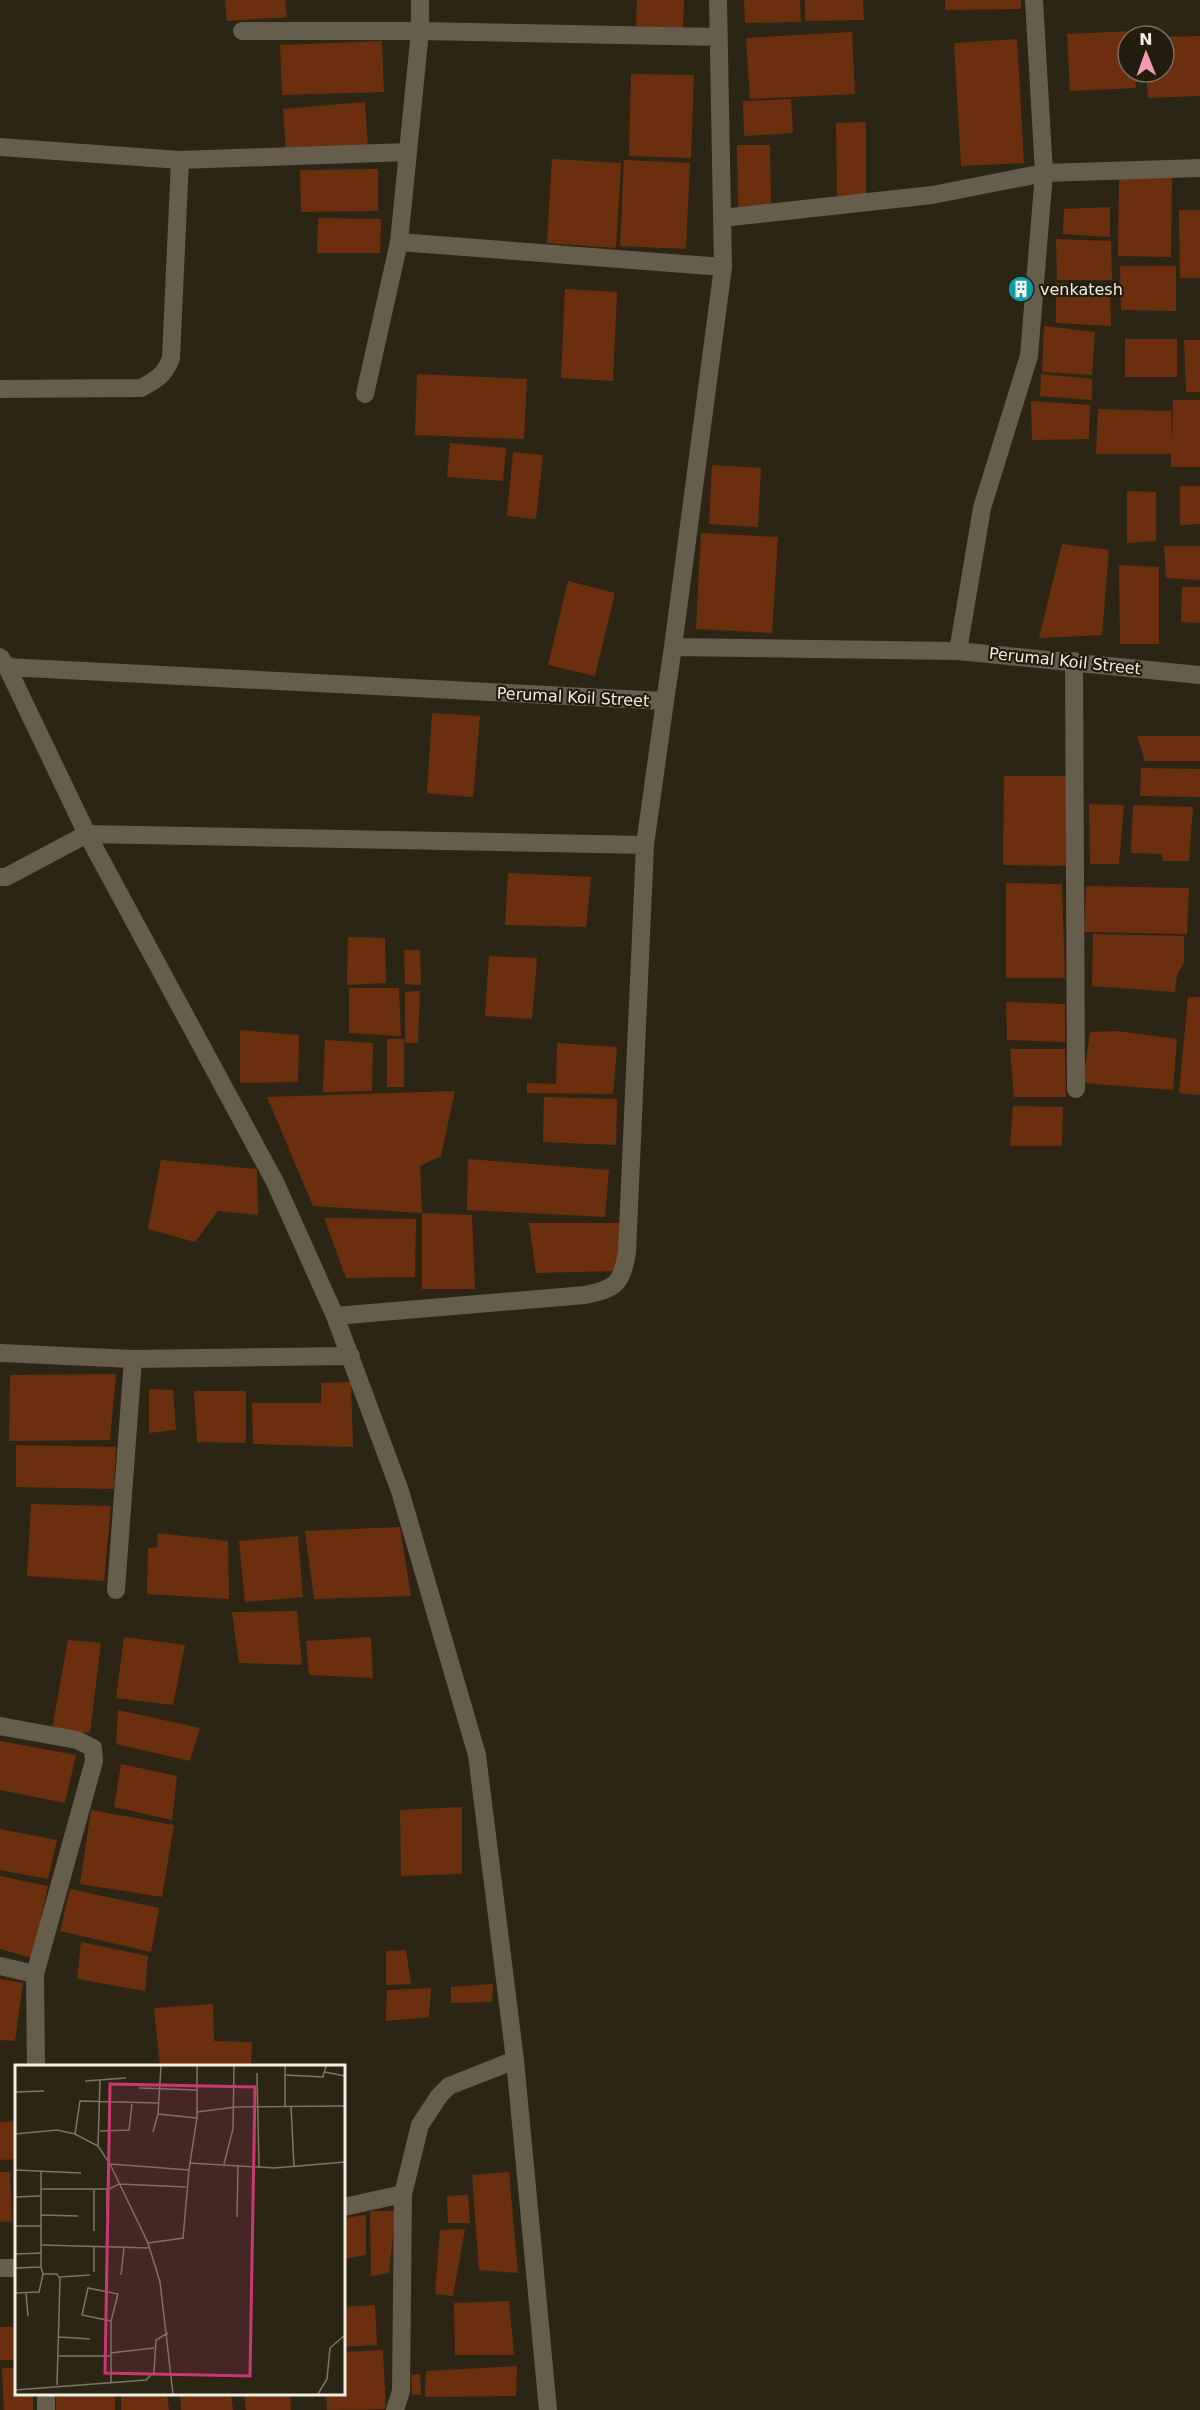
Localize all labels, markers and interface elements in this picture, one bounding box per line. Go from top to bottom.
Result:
north arrow [1116,24,1176,84]
text: N [1139,30,1153,49]
building icon: venkatesh [1006,274,1036,304]
place label: venkatesh [1040,280,1123,299]
street label: Perumal Koil Street [988,644,1142,678]
street label: Perumal Koil Street [496,684,650,710]
inset map [15,2065,345,2395]

